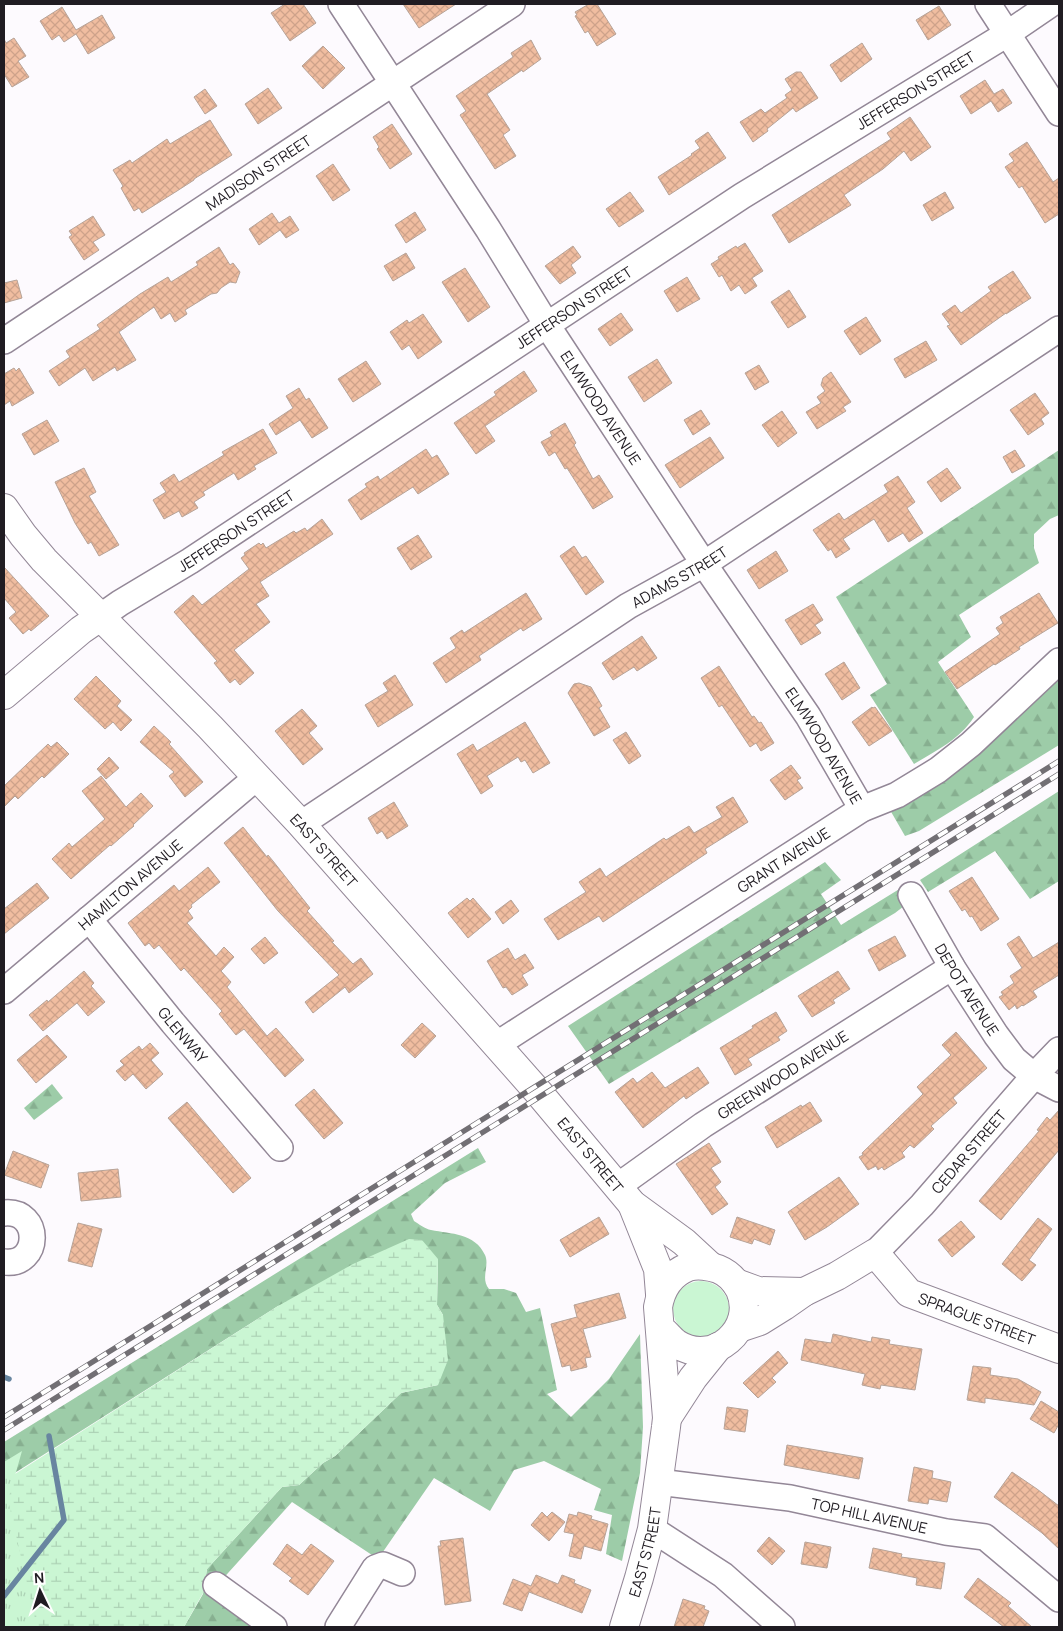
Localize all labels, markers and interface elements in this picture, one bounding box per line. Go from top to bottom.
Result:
street label: JEFFERSON STREET [852,46,979,134]
street label: MADISON STREET [201,130,315,215]
street label: JEFFERSON STREET [511,261,636,354]
street label: ELMWOOD AVENUE [556,346,646,469]
street label: JEFFERSON STREET [173,484,298,577]
street label: ADAMS STREET [628,541,731,613]
street label: ELMWOOD AVENUE [781,683,867,808]
street label: EAST STREET [286,809,363,892]
street label: GRANT AVENUE [733,822,834,897]
street label: HAMILTON AVENUE [73,834,187,935]
street label: DEPOT AVENUE [930,940,1004,1040]
street label: GLENWAY [153,1002,213,1067]
street label: GREENWOOD AVENUE [713,1025,852,1124]
street label: CEDAR STREET [926,1105,1011,1198]
street label: EAST STREET [553,1113,629,1197]
street label: SPRAGUE STREET [915,1287,1038,1350]
street label: TOP HILL AVENUE [809,1492,929,1538]
street label: EAST STREET [623,1506,665,1600]
north arrow [15,1566,65,1616]
text: N [33,1568,45,1587]

